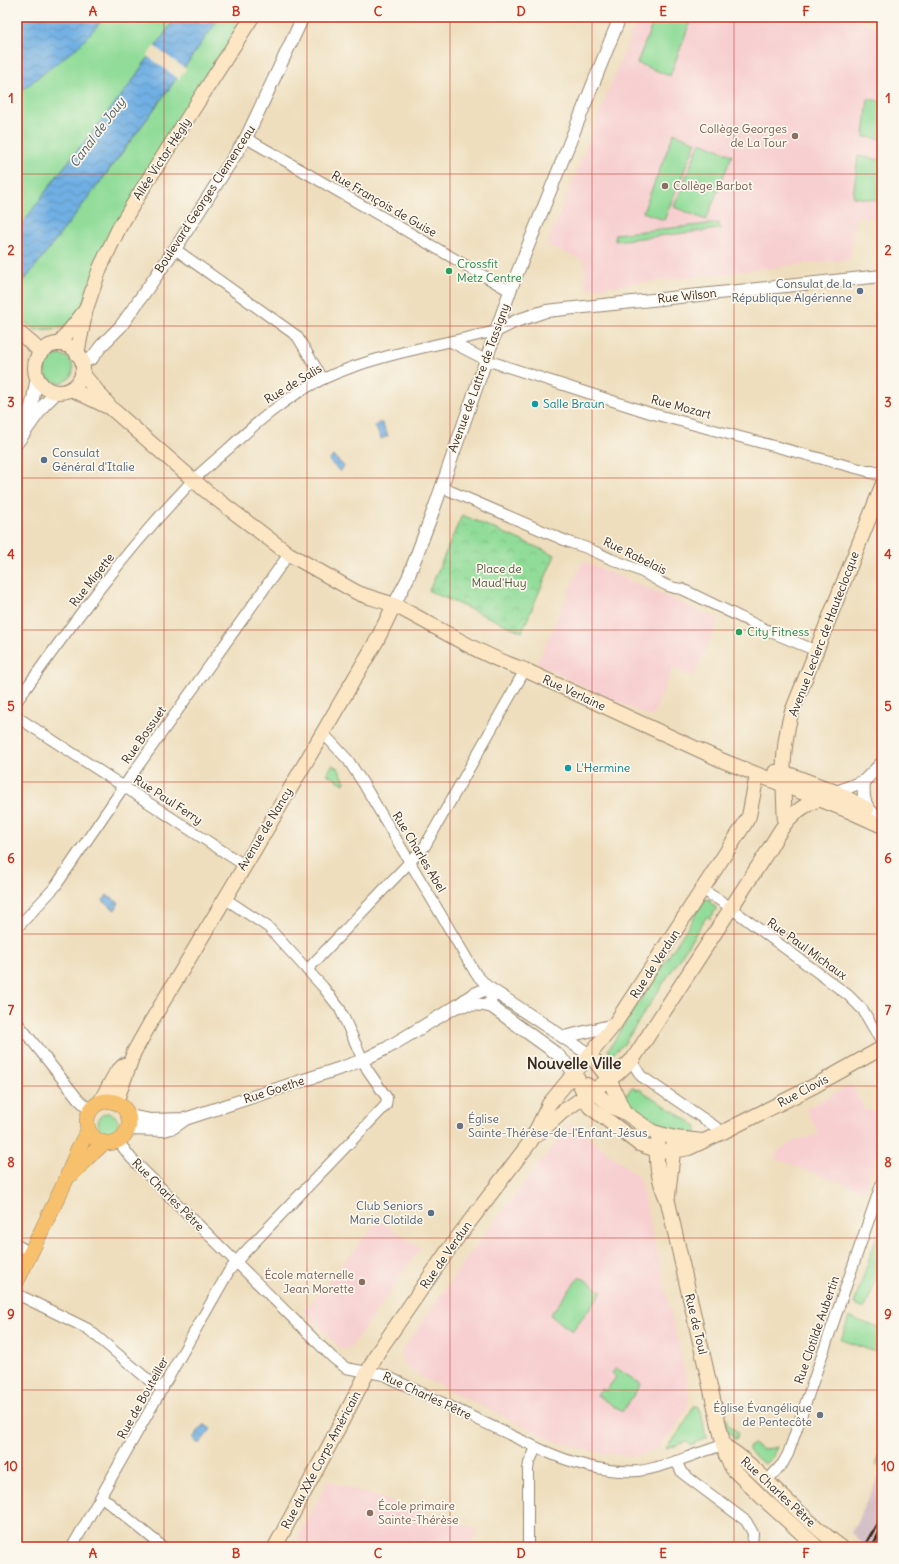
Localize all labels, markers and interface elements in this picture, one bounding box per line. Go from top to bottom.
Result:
text: A [89,3,98,20]
text: B [232,3,241,20]
text: C [374,3,383,20]
text: D [516,3,526,20]
text: E [659,3,667,20]
text: F [802,3,810,20]
text: 1 [8,90,14,107]
text: 1 [885,90,891,107]
water label: Canal de Jouy [66,93,130,171]
street label: Allée Victor Hégly [129,115,194,203]
place label: Collège Georges de La Tour [699,121,787,150]
street label: Boulevard Georges Clemenceau [151,122,258,276]
marker: Collège Georges de La Tour [790,131,800,141]
street label: Rue François de Guise [329,167,440,240]
place label: Collège Barbot [673,178,752,193]
marker: Collège Barbot [660,181,670,191]
text: 2 [7,242,15,259]
text: 2 [884,242,892,259]
place label: Crossfit Metz Centre [457,256,522,285]
marker: Crossfit Metz Centre [444,266,454,276]
place label: Consulat de la République Algérienne [731,276,852,305]
street label: Rue Wilson [657,285,717,306]
marker: Consulat de la République Algérienne [855,286,865,296]
street label: Avenue de Lattre de Tassigny [445,301,512,454]
street label: Rue de Salis [261,361,324,407]
street label: Rue Mozart [649,391,713,422]
text: 3 [7,394,15,411]
text: 3 [884,394,892,411]
place label: Salle Braun [543,396,605,411]
marker: Salle Braun [530,399,540,409]
place label: Consulat Général d'Italie [52,445,135,474]
marker: Consulat Général d'Italie [39,455,49,465]
street label: Rue Rabelais [601,534,670,577]
text: 4 [7,546,15,563]
text: 4 [884,546,892,563]
street label: Avenue Leclerc de Hauteclocque [785,549,862,718]
street label: Rue Migette [66,550,117,609]
park label: Place de Maud'Huy [471,561,527,590]
place label: City Fitness [747,624,809,639]
marker: City Fitness [734,627,744,637]
street label: Rue Verlaine [540,671,608,714]
text: 5 [7,698,15,715]
text: 5 [884,698,892,715]
street label: Rue Bossuet [118,703,169,766]
place label: L'Hermine [576,760,630,775]
marker: L'Hermine [563,763,573,773]
street label: Rue Paul Ferry [131,772,206,827]
street label: Avenue de Nancy [234,784,295,873]
street label: Rue Charles Abel [389,809,449,895]
text: 6 [7,850,15,867]
text: 6 [884,850,892,867]
street label: Rue Paul Michaux [764,915,850,983]
street label: Rue de Verdun [627,926,683,1001]
text: 7 [8,1002,15,1019]
text: 7 [885,1002,892,1019]
district label: Nouvelle Ville [527,1053,622,1073]
street label: Rue Clovis [775,1071,831,1110]
street label: Rue Goethe [241,1073,306,1106]
place label: Église Sainte-Thérèse-de-l'Enfant-Jésus [468,1111,647,1140]
marker: Église Sainte-Thérèse-de-l'Enfant-Jésus [455,1121,465,1131]
text: 8 [7,1154,15,1171]
text: 8 [884,1154,892,1171]
street label: Rue Charles Pêtre [129,1155,208,1234]
place label: Club Seniors Marie Clotilde [349,1198,423,1227]
marker: Club Seniors Marie Clotilde [426,1208,436,1218]
street label: Rue de Verdun [417,1218,475,1292]
place label: École maternelle Jean Morette [264,1267,354,1296]
street label: Rue Clotilde Aubertin [791,1274,842,1386]
marker: École maternelle Jean Morette [357,1277,367,1287]
street label: Rue de Toul [682,1292,711,1356]
text: 9 [7,1306,15,1323]
text: 9 [884,1306,892,1323]
street label: Rue de Bouteiller [114,1354,171,1441]
street label: Rue Charles Pêtre [380,1368,474,1423]
street label: Rue du XXe Corps Américain [278,1388,363,1531]
place label: Église Évangélique de Pentecôte [713,1400,812,1429]
marker: Église Évangélique de Pentecôte [815,1410,825,1420]
street label: Rue Charles Pêtre [738,1453,819,1530]
text: 10 [4,1458,18,1475]
text: 10 [881,1458,895,1475]
place label: École primaire Sainte-Thérèse [378,1498,459,1527]
marker: École primaire Sainte-Thérèse [365,1508,375,1518]
text: A [89,1545,98,1562]
text: B [232,1545,241,1562]
text: C [374,1545,383,1562]
text: D [516,1545,526,1562]
text: E [659,1545,667,1562]
text: F [802,1545,810,1562]

